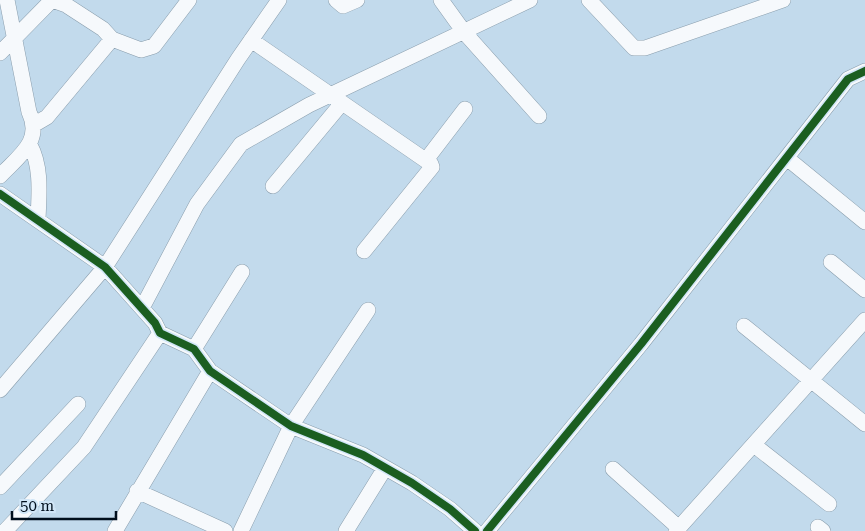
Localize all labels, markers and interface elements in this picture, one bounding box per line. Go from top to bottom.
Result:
scale bar [12,488,116,520]
text: 50 m [20,497,55,515]

